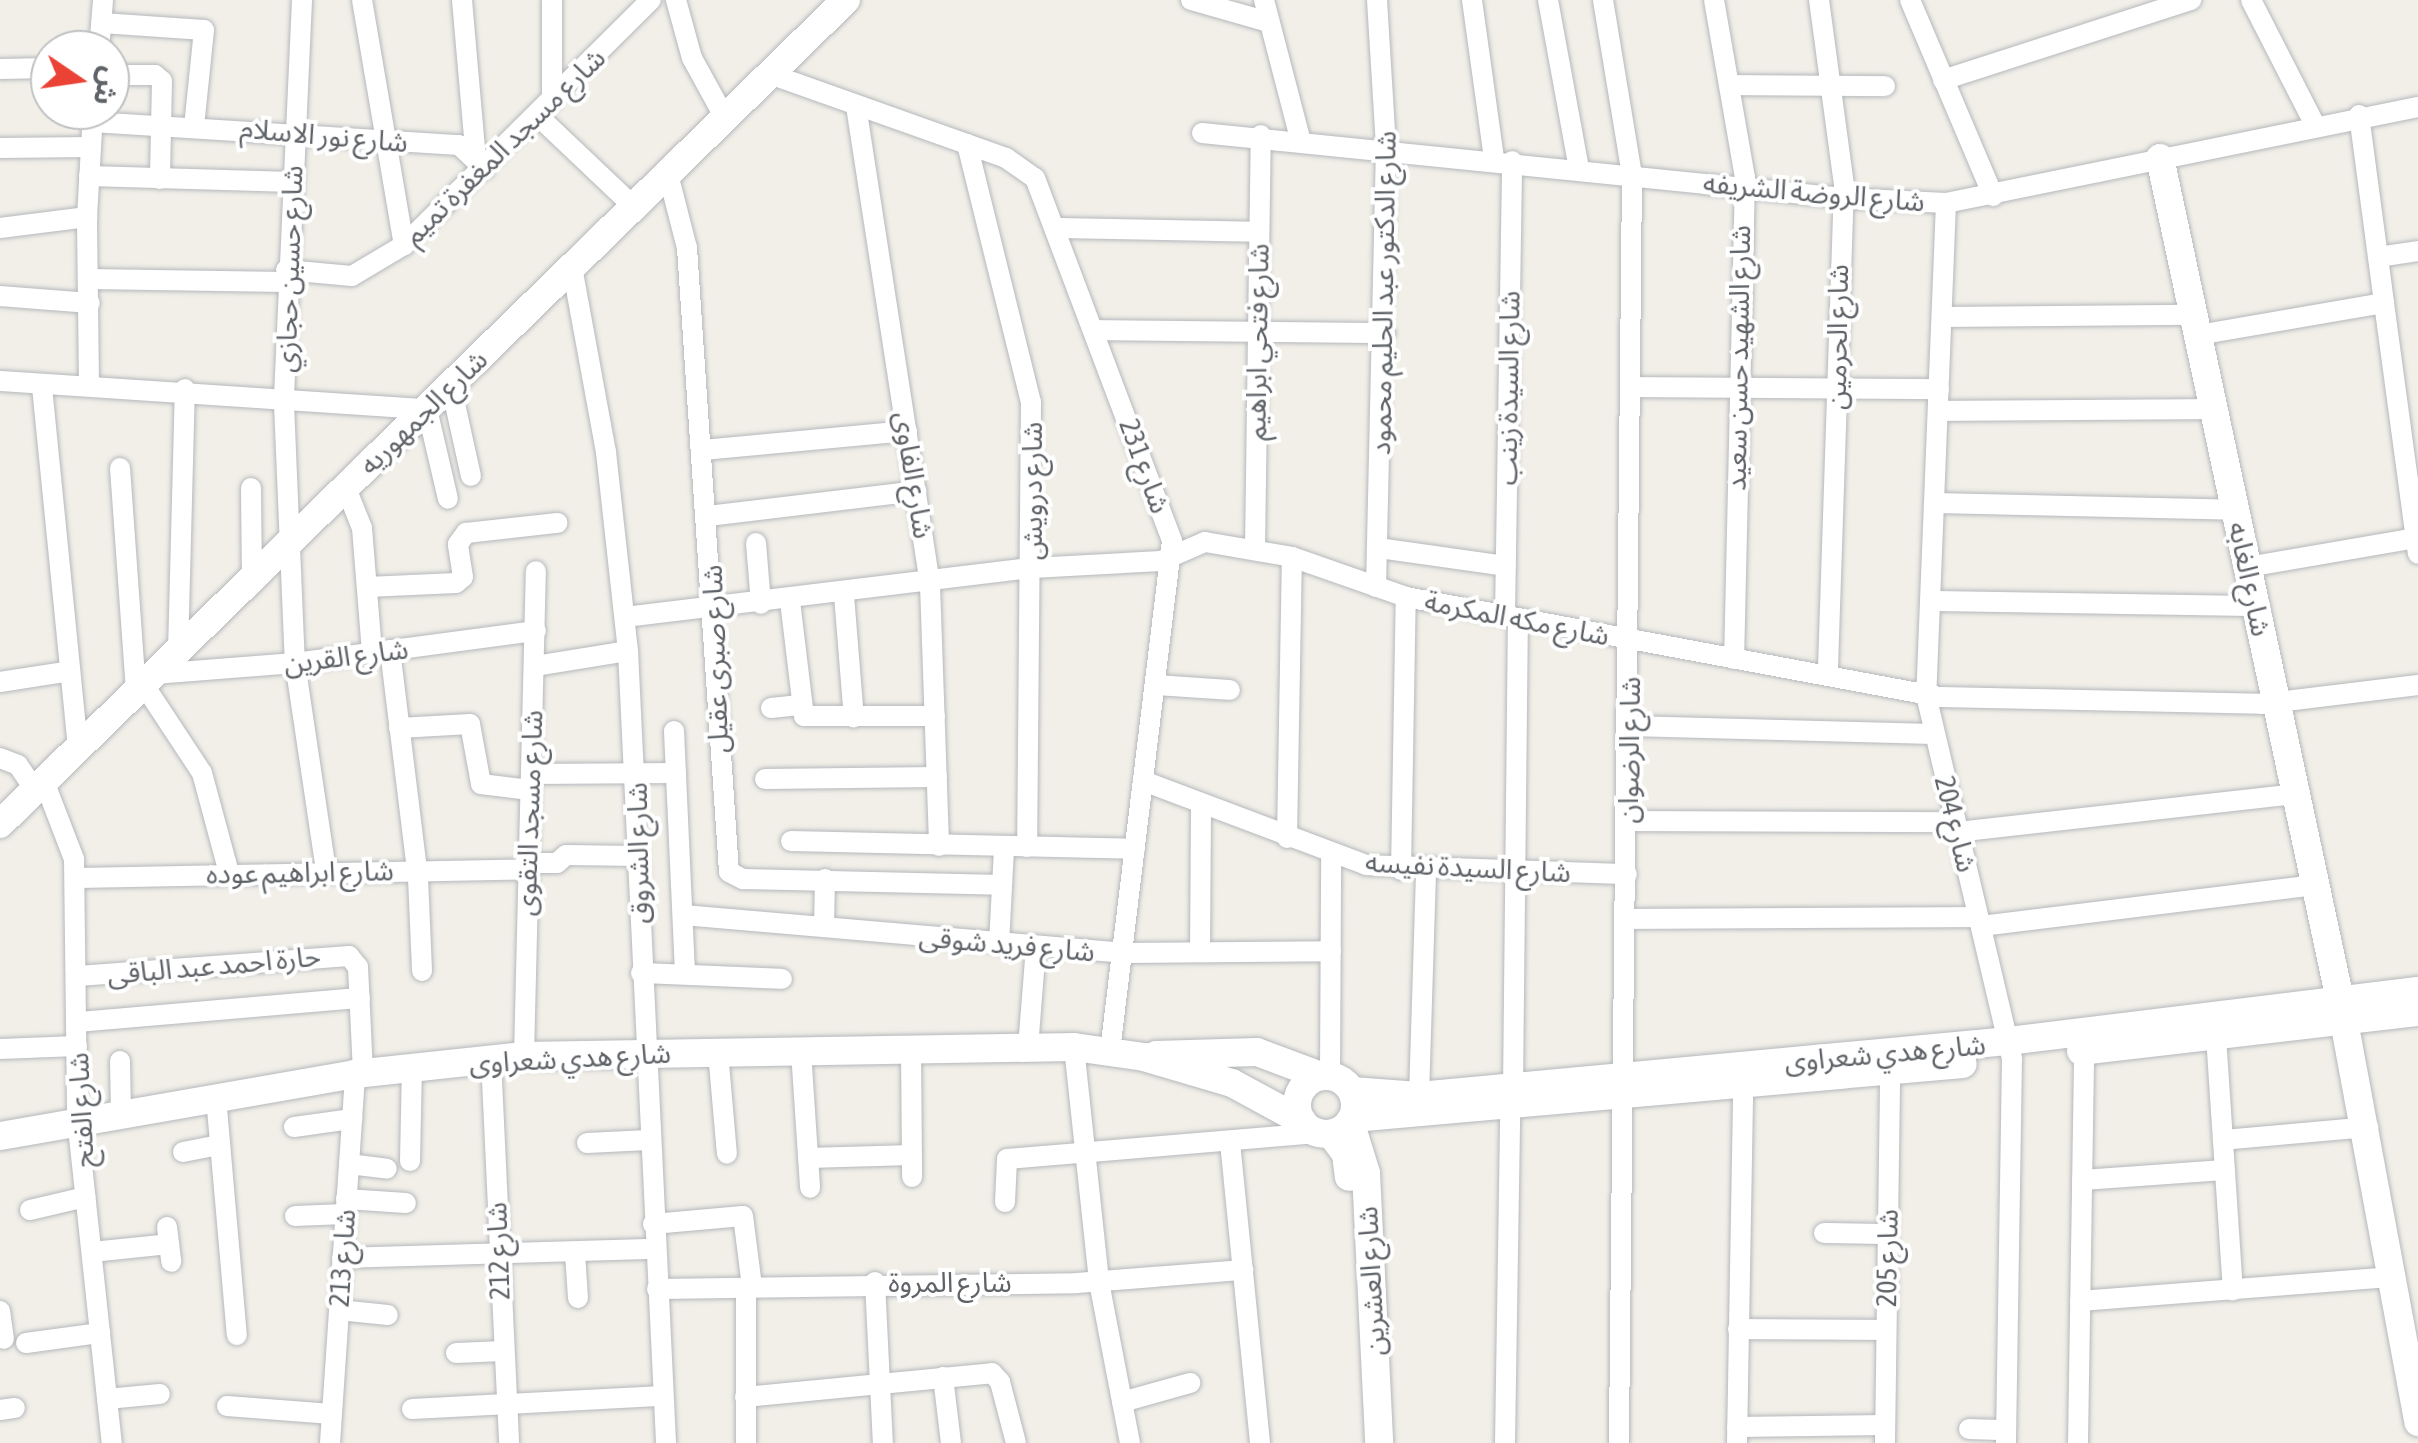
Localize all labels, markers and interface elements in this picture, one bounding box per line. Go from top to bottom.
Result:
north arrow [30,30,130,130]
street label: شارع مسجد المغفرة تميم [396,41,612,251]
text: ش [87,64,127,109]
street label: شارع نور الاسلام [239,111,409,159]
street label: شارع الدكتور عبد الحليم محمود [1363,130,1403,456]
street label: شارع حسين حجازي [269,165,309,373]
street label: شارع الروضة الشريفه [1702,166,1926,218]
street label: شارع الشهيد حسن سعيد [1719,225,1757,491]
street label: شارع فتحي ابراهيم [1238,243,1276,441]
street label: شارع الحرمين [1819,264,1855,410]
street label: شارع السيدة زينب [1490,290,1526,486]
street label: شارع الجمهوريه [352,343,494,481]
street label: شارع الفاوى [887,409,941,541]
street label: شارع 231 [1112,414,1178,518]
street label: شارع درويش [1015,422,1049,560]
street label: شارع الغابه [2221,519,2279,639]
street label: شارع صبرى عقيل [695,564,735,754]
street label: شارع مكه المكرمة [1422,584,1612,652]
street label: شارع القرين [282,632,410,680]
street label: شارع الرضوان [1611,676,1647,824]
street label: شارع مسجد التقوى [509,709,549,917]
street label: شارع 204 [1928,772,1984,876]
street label: شارع الشروق [620,782,656,924]
street label: شارع السيدة نفيسه [1364,845,1572,889]
street label: شارع ابراهيم عوده [206,854,394,890]
street label: شارع فريد شوقى [918,920,1096,968]
street label: حارة احمد عبد الباقى [106,939,322,991]
street label: شارع هدي شعراوى [1783,1027,1987,1079]
street label: شارع هدي شعراوى [468,1036,672,1080]
street label: شارع الفتح [61,1052,101,1168]
street label: شارع 212 [480,1201,516,1301]
street label: شارع العشرين [1350,1205,1392,1357]
street label: شارع 213 [322,1208,362,1308]
street label: شارع 205 [1869,1209,1905,1307]
street label: شارع المروة [888,1265,1012,1299]

